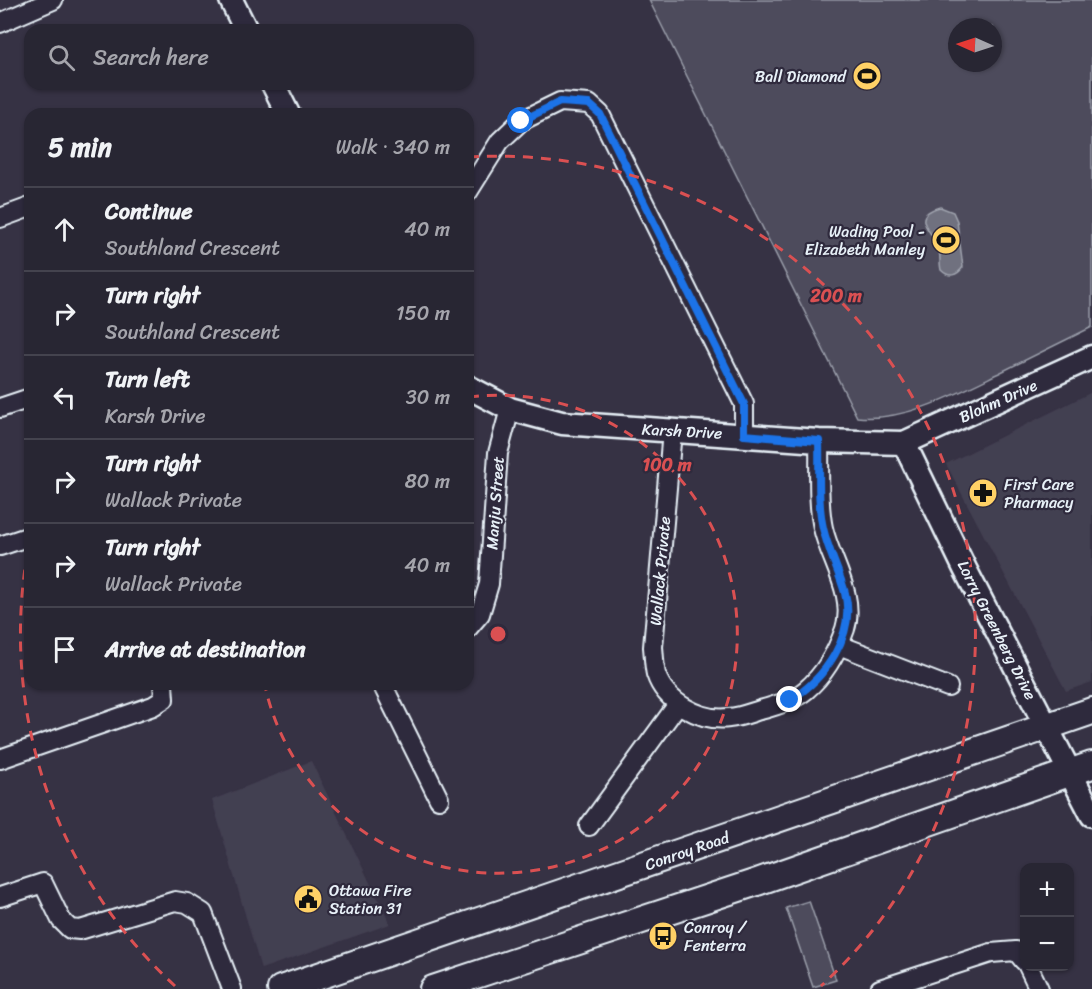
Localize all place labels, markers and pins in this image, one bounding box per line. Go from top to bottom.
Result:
sports icon: Ball Diamond [851,60,883,92]
place label: Ball Diamond [755,62,848,91]
place label: Wading Pool - Elizabeth Manley [805,217,926,264]
sports icon: Wading Pool - Elizabeth Manley [930,224,962,256]
place label: First Care Pharmacy [1004,470,1074,517]
pharmacy icon: First Care Pharmacy [967,477,999,509]
centre of rings [488,624,508,644]
place label: Ottawa Fire Station 31 [329,876,412,923]
public building icon: Ottawa Fire Station 31 [292,883,324,915]
place label: Conroy / Fenterra [684,913,748,960]
bus stop icon: Conroy / Fenterra [647,920,679,952]

